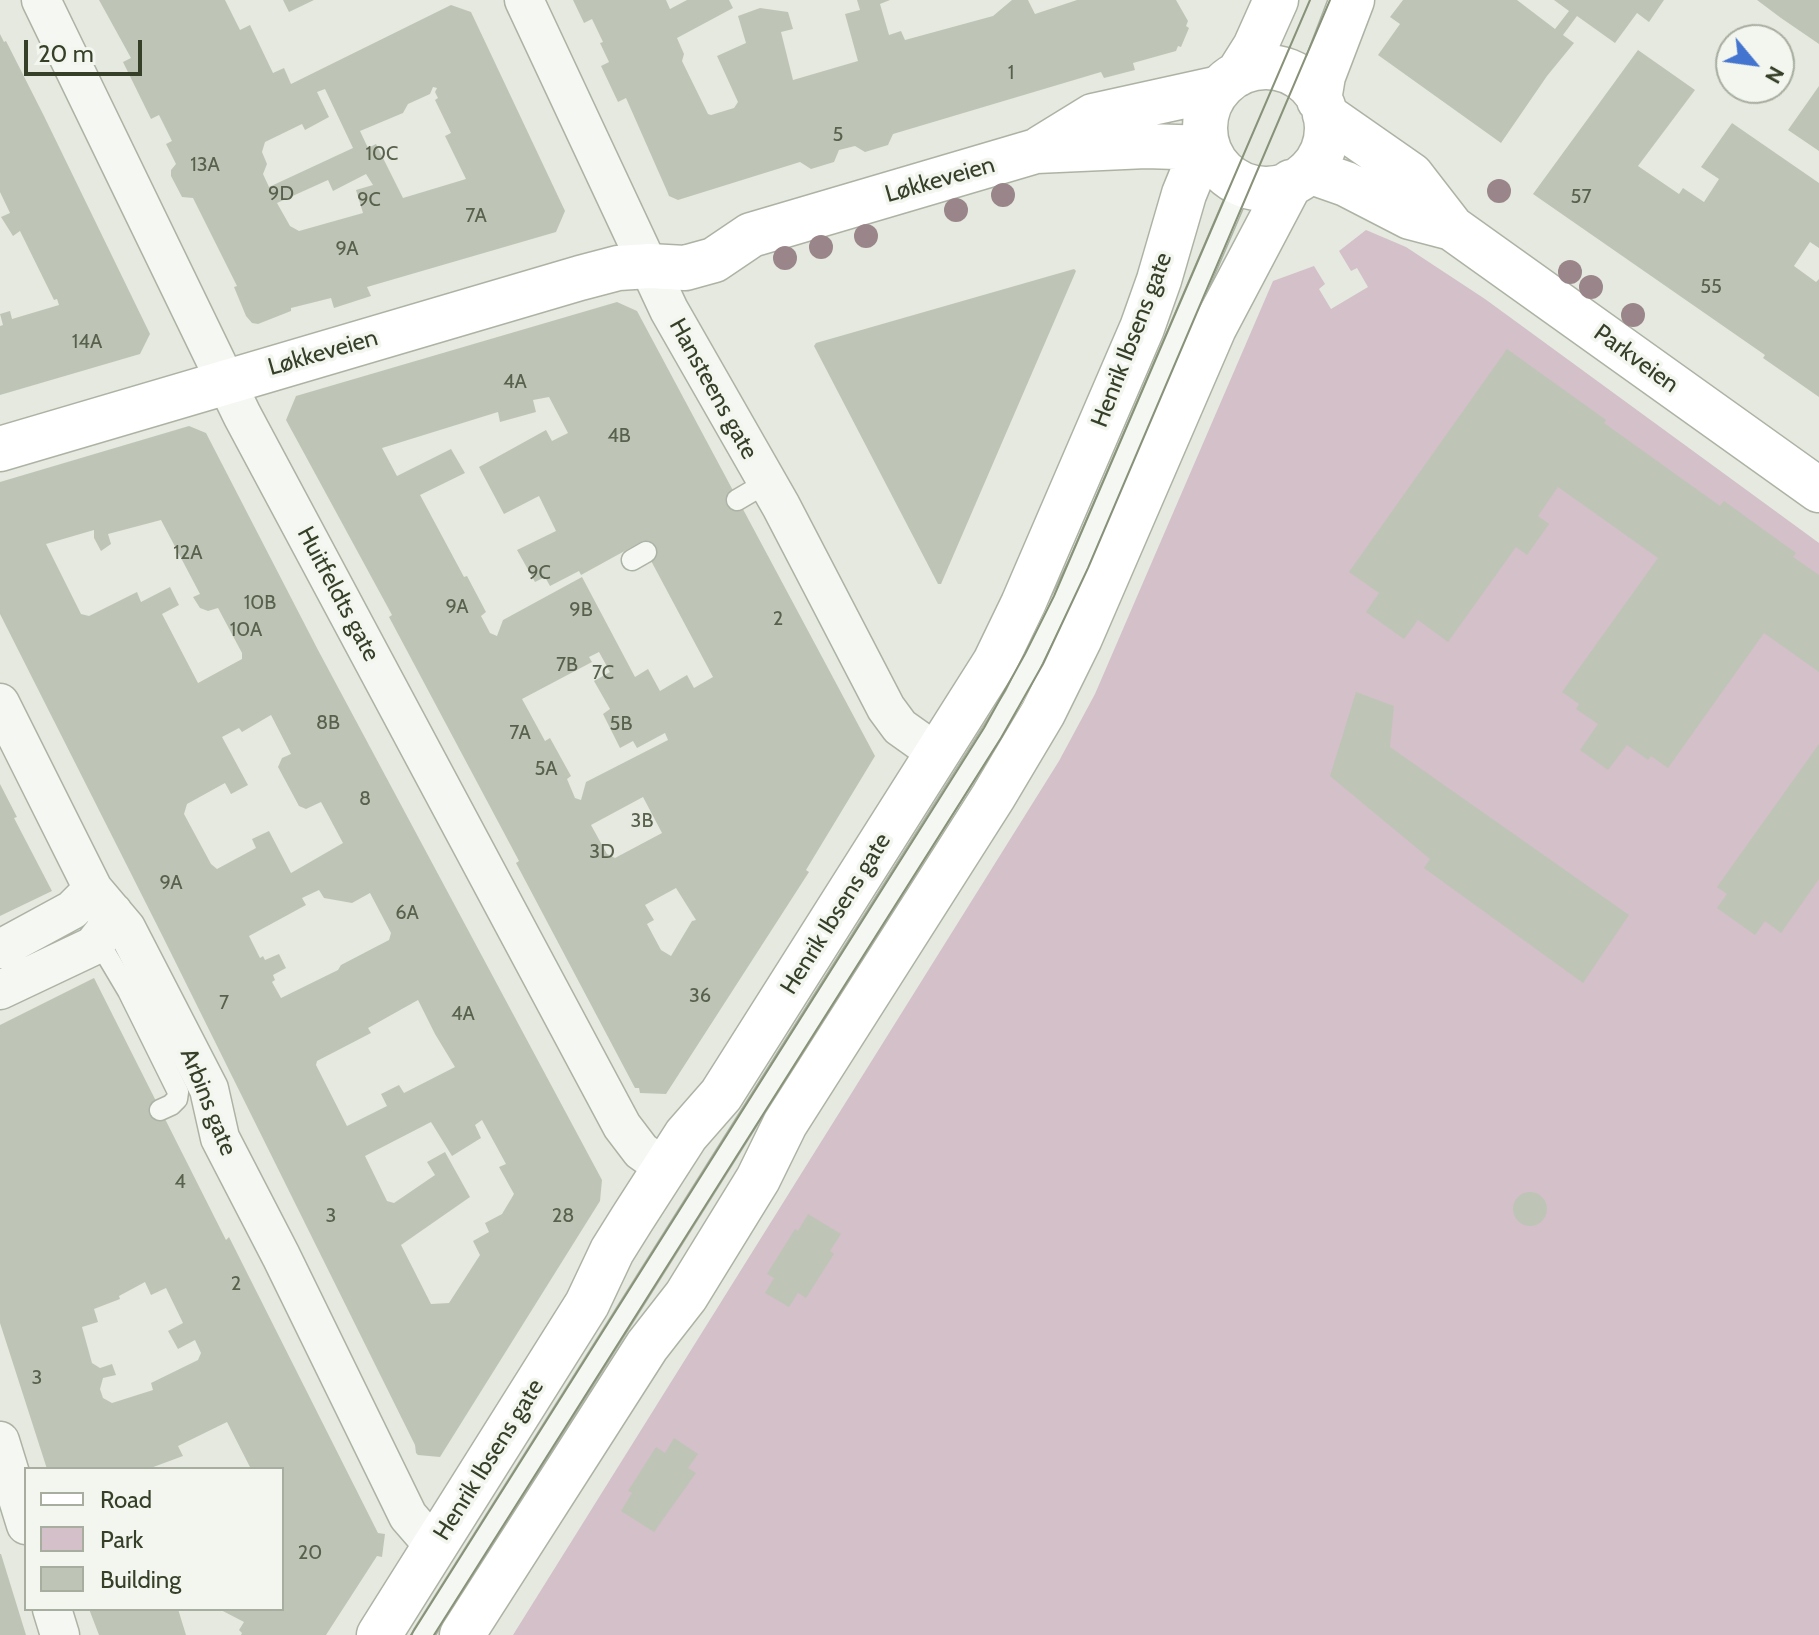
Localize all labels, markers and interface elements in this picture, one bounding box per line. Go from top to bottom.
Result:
scale bar [28,24,146,74]
north arrow [1715,24,1795,104]
text: 20 m [38,39,94,68]
house number: 1 [1008,61,1014,85]
text: N [1759,62,1790,88]
house number: 5 [833,123,843,147]
house number: 10C [366,142,398,166]
street label: Løkkeveien [882,151,998,209]
house number: 13A [190,153,220,177]
house number: 9D [268,182,294,206]
house number: 57 [1571,185,1591,209]
house number: 9C [357,188,381,212]
house number: 7A [465,204,487,228]
house number: 9A [335,237,359,261]
street label: Henrik Ibsens gate [1085,249,1179,431]
house number: 55 [1700,275,1722,299]
street label: Hansteens gate [662,314,764,464]
street label: Parkveien [1588,319,1684,399]
street label: Løkkeveien [265,324,381,382]
house number: 14A [72,330,102,354]
house number: 4A [503,370,527,394]
house number: 4B [607,424,631,448]
street label: Huitfeldts gate [290,522,386,666]
house number: 12A [173,541,203,565]
house number: 9C [527,561,551,585]
house number: 10B [244,591,276,615]
house number: 9A [445,595,469,619]
house number: 9B [569,598,593,622]
house number: 2 [773,607,783,631]
house number: 10A [230,618,262,642]
house number: 7B [556,653,578,677]
house number: 7C [592,661,614,685]
house number: 8B [316,711,340,735]
house number: 5B [610,712,632,736]
house number: 7A [509,721,531,745]
house number: 5A [534,757,558,781]
house number: 8 [359,787,371,811]
house number: 3B [631,809,653,833]
street label: Henrik Ibsens gate [775,828,897,1000]
house number: 3D [589,840,615,864]
house number: 9A [159,871,183,895]
house number: 6A [395,901,419,925]
house number: 36 [689,984,711,1008]
house number: 7 [219,991,229,1015]
house number: 4A [451,1002,475,1026]
street label: Arbins gate [173,1044,243,1160]
house number: 4 [174,1170,186,1194]
house number: 3 [326,1204,336,1228]
house number: 28 [552,1204,574,1228]
house number: 2 [231,1272,241,1296]
house number: 3 [32,1366,42,1390]
street label: Henrik Ibsens gate [428,1374,550,1546]
legend [24,1467,284,1611]
text: Road [100,1485,152,1514]
text: Park [100,1525,143,1554]
house number: 20 [298,1541,322,1565]
text: Building [100,1565,181,1594]

